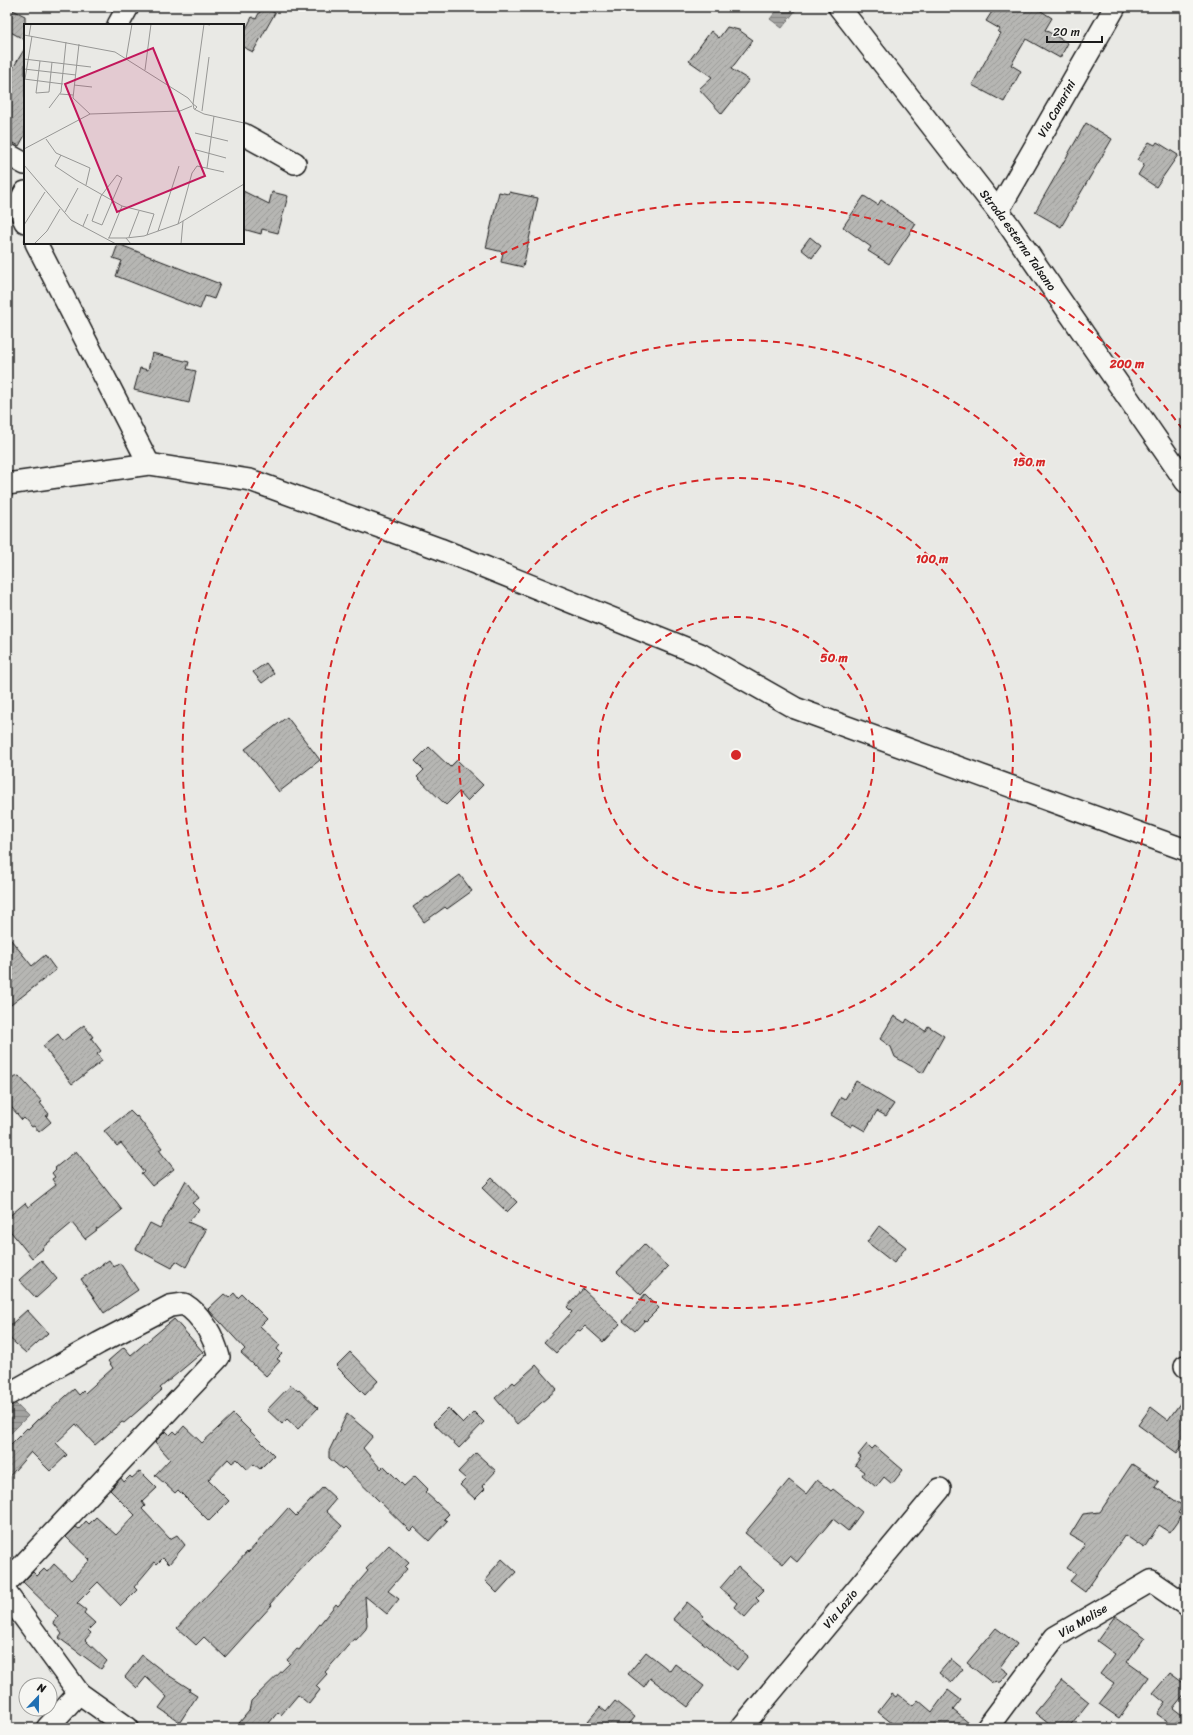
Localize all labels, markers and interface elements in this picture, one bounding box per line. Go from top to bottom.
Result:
scale bar [1047,18,1102,44]
text: 20 m [1053,21,1080,43]
inset map [24,24,244,244]
street label: Via Canarini [1031,75,1082,142]
street label: Strada esterna Talsano [974,184,1062,296]
text: 200 m [1109,353,1145,375]
text: 150 m [1013,451,1046,473]
text: 100 m [916,548,949,570]
text: 50 m [820,647,848,669]
centre of rings [729,748,743,762]
street label: Via Lazio [817,1584,863,1634]
street label: Via Molise [1054,1598,1112,1644]
north arrow [18,1677,58,1717]
text: N [34,1678,49,1699]

